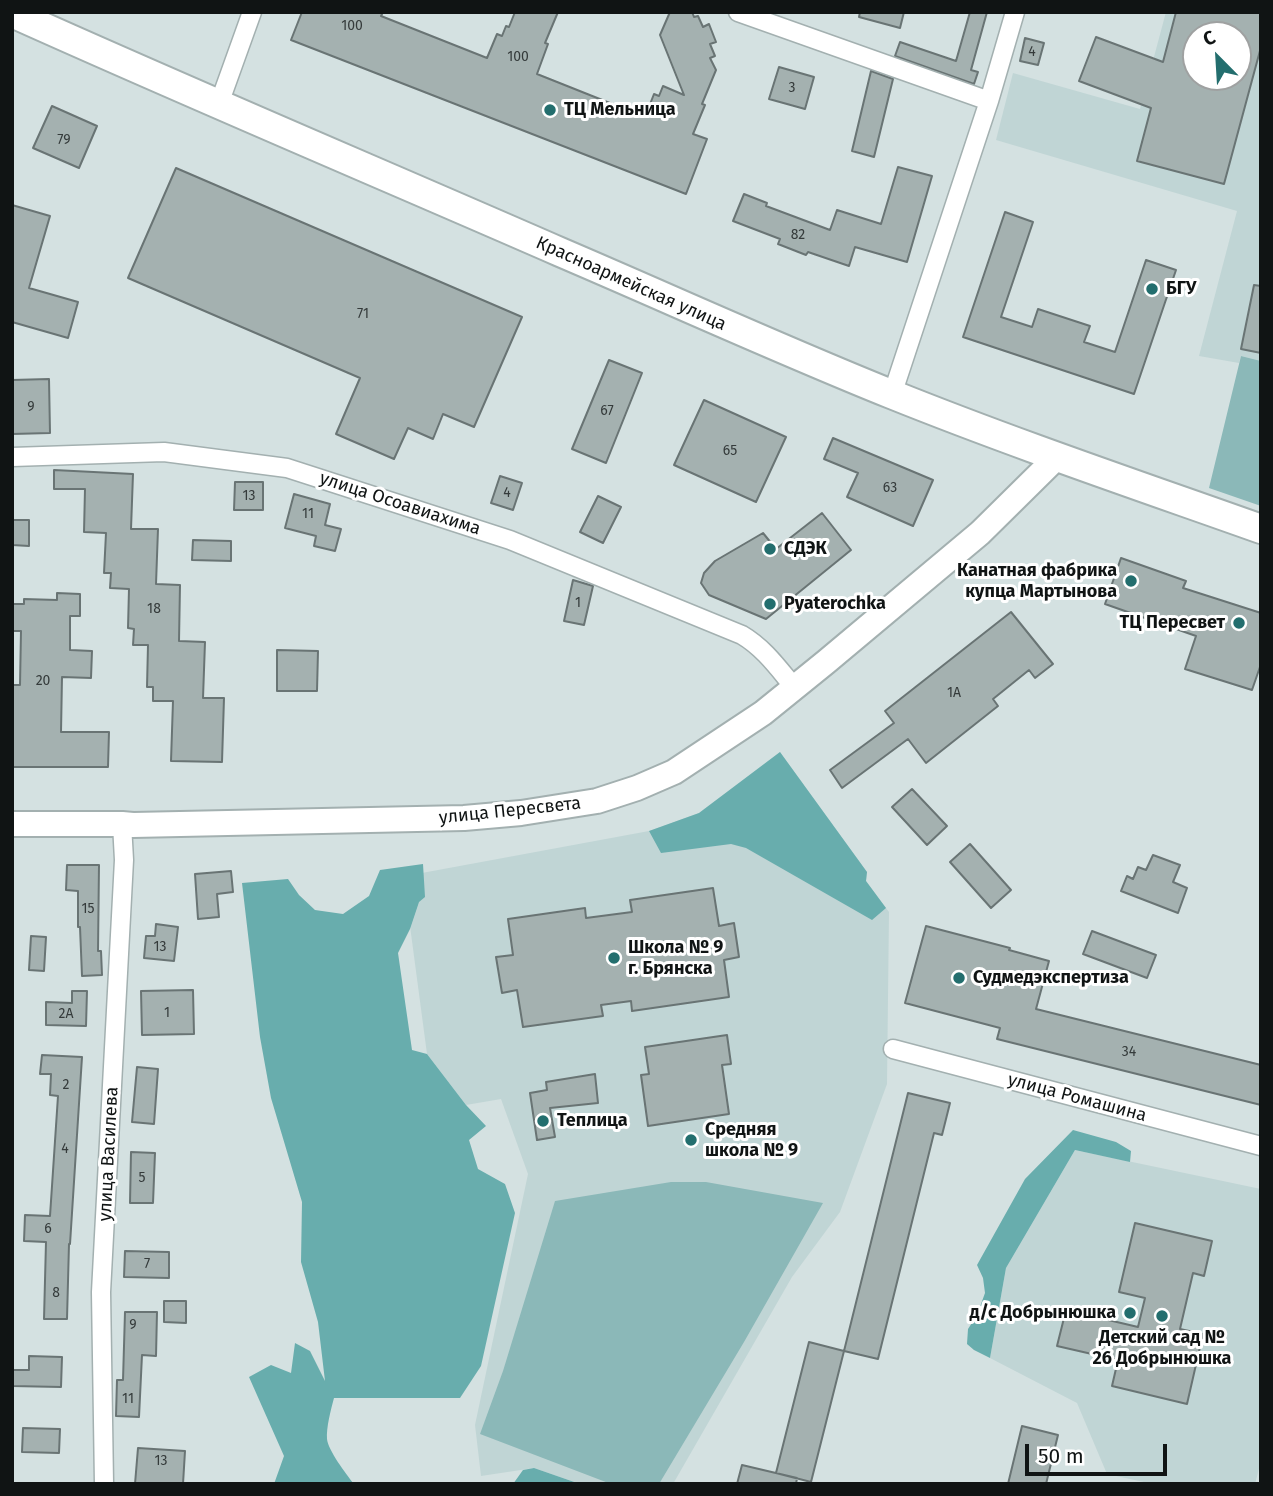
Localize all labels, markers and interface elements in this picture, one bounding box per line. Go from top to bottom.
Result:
house number: 100 [341,18,363,34]
north arrow [1182,21,1252,91]
text: С [1199,25,1219,51]
house number: 4 [1028,44,1036,60]
house number: 100 [507,49,529,65]
house number: 3 [789,80,795,96]
place label: ТЦ Мельница [564,99,676,121]
marker: ТЦ Мельница [542,102,558,118]
house number: 79 [57,132,71,148]
house number: 82 [791,227,805,243]
street label: Красноармейская улица [533,232,729,336]
place label: БГУ [1166,278,1196,300]
marker: БГУ [1144,281,1160,297]
house number: 71 [357,306,369,322]
house number: 9 [27,399,35,415]
house number: 67 [600,403,614,419]
house number: 65 [723,443,737,459]
street label: улица Осоавиахима [317,468,483,540]
house number: 63 [883,480,897,496]
house number: 4 [503,485,511,501]
house number: 13 [242,488,256,504]
house number: 11 [302,506,314,522]
place label: СДЭК [784,538,827,560]
marker: СДЭК [762,541,778,557]
place label: Канатная фабрика купца Мартынова [957,560,1117,602]
marker: Канатная фабрика купца Мартынова [1123,573,1139,589]
place label: Pyaterochka [784,593,886,615]
house number: 1 [575,595,581,611]
marker: Pyaterochka [762,596,778,612]
house number: 18 [147,601,161,617]
place label: ТЦ Пересвет [1120,612,1225,634]
marker: ТЦ Пересвет [1231,615,1247,631]
house number: 20 [36,673,50,689]
house number: 1А [947,685,961,701]
street label: улица Пересвета [438,793,582,829]
house number: 15 [81,901,95,917]
place label: Школа № 9 г. Брянска [628,937,723,979]
house number: 13 [153,939,167,955]
marker: Школа № 9 г. Брянска [606,950,622,966]
place label: Судмедэкспертиза [973,967,1129,989]
marker: Судмедэкспертиза [951,970,967,986]
house number: 1 [164,1005,170,1021]
house number: 2А [59,1006,73,1022]
house number: 34 [1122,1044,1136,1060]
street label: улица Ромашина [1005,1069,1149,1127]
house number: 2 [63,1077,69,1093]
street label: улица Василева [95,1086,123,1222]
place label: Теплица [557,1110,628,1132]
marker: Теплица [535,1113,551,1129]
place label: Средняя школа № 9 [705,1119,798,1162]
marker: Средняя школа № 9 [683,1132,699,1148]
house number: 4 [61,1141,69,1157]
house number: 5 [138,1170,146,1186]
house number: 6 [44,1221,52,1237]
house number: 7 [144,1256,150,1272]
house number: 8 [52,1285,60,1301]
place label: д/с Добрынюшка [969,1302,1116,1324]
marker: д/с Добрынюшка [1122,1305,1138,1321]
marker: Детский сад № 26 Добрынюшка [1154,1308,1170,1324]
house number: 9 [129,1317,137,1333]
place label: Детский сад № 26 Добрынюшка [1093,1327,1231,1370]
house number: 11 [122,1391,134,1407]
scale bar [1028,1430,1170,1474]
text: 50 m [1038,1443,1084,1469]
house number: 13 [154,1453,168,1469]

